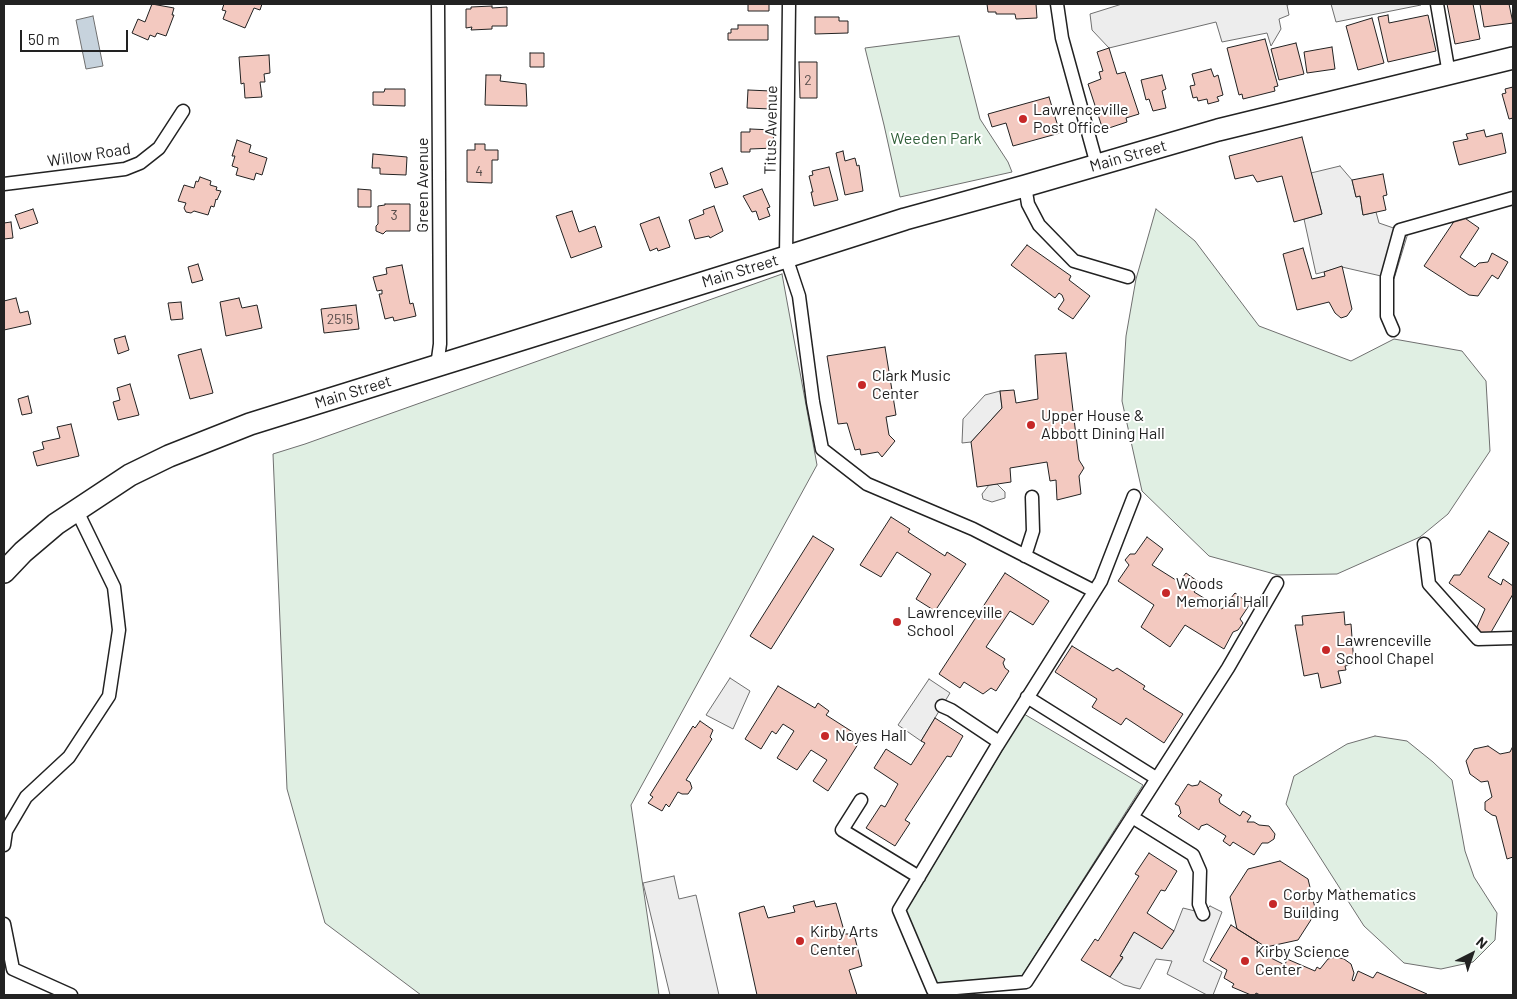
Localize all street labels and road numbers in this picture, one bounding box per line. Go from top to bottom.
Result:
street label: Titus Avenue [761,85,781,175]
street label: Main Street [1087,136,1169,176]
street label: Green Avenue [413,137,433,233]
street label: Willow Road [46,139,132,171]
street label: Main Street [699,250,781,292]
street label: Main Street [312,371,394,413]

